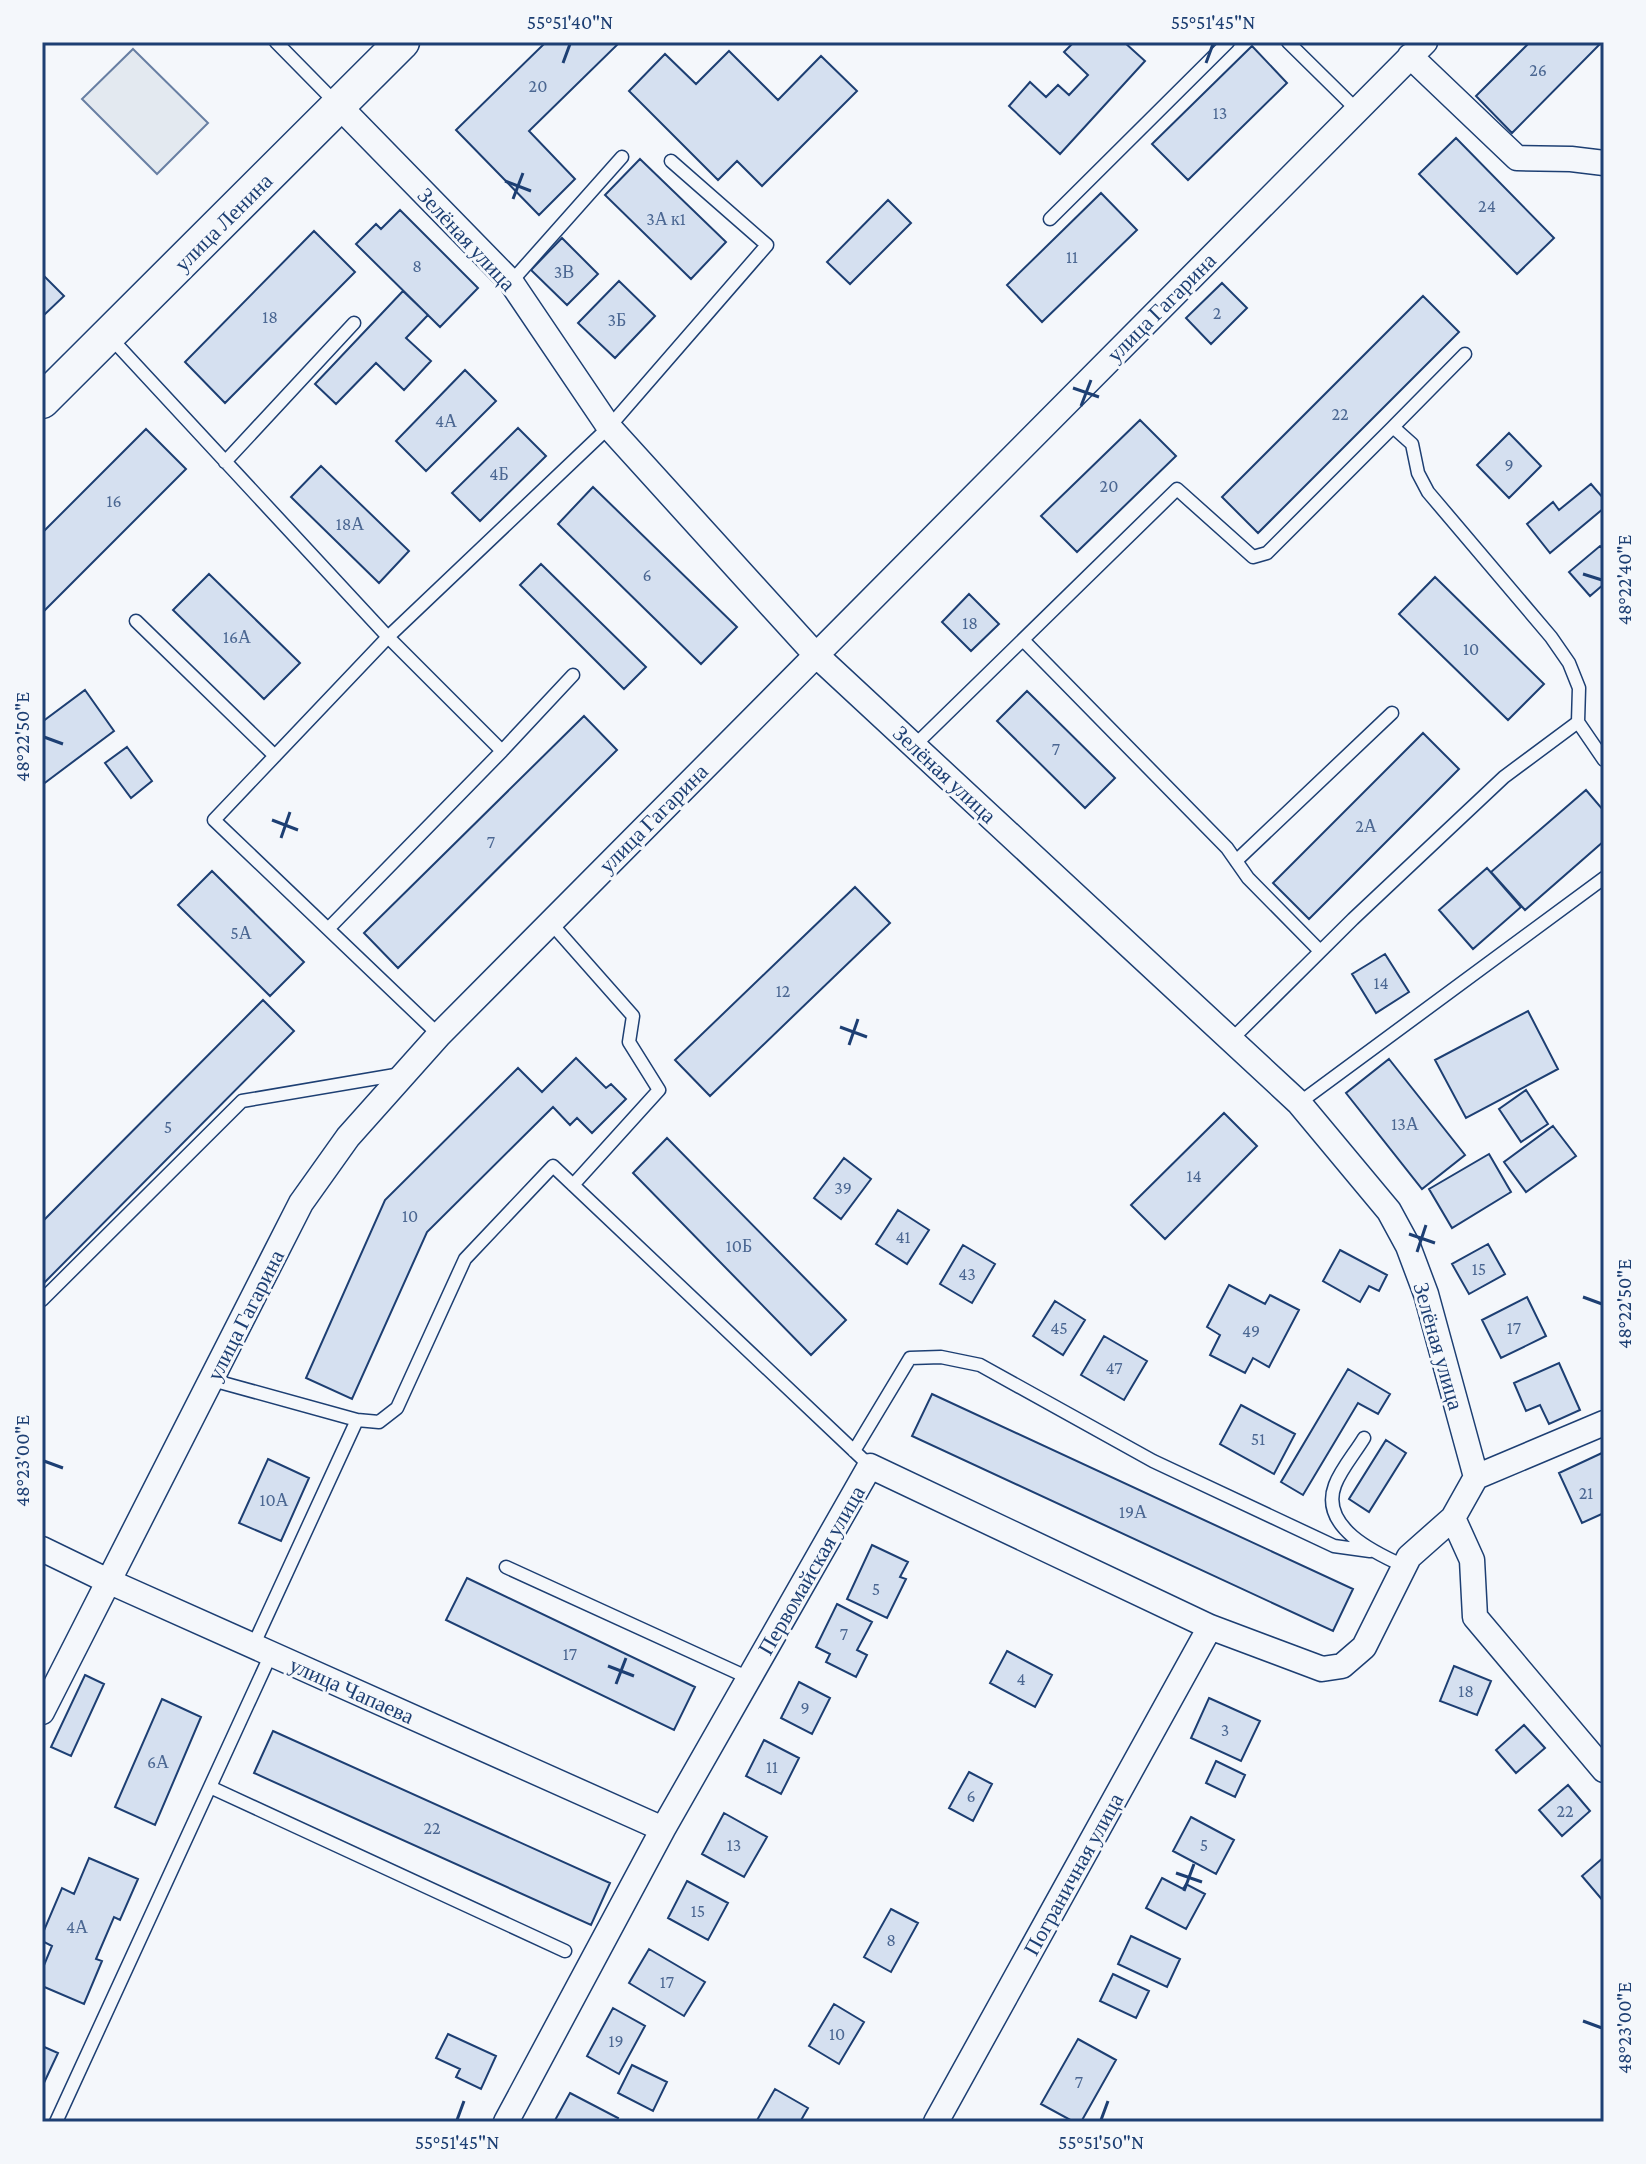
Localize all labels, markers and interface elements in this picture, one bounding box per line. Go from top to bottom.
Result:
text: 55°51'40"N [527,11,613,33]
text: 55°51'45"N [1171,11,1255,33]
house number: 26 [1529,60,1547,80]
house number: 20 [529,76,547,96]
house number: 13 [1213,103,1227,123]
street label: улица Ленина [169,168,278,276]
street label: Зелёная улица [413,183,521,296]
house number: 24 [1478,196,1496,216]
house number: 3А к1 [646,209,686,229]
house number: 11 [1066,247,1078,267]
street label: улица Гагарина [1102,248,1221,367]
house number: 8 [412,256,422,276]
house number: 3В [554,262,574,282]
house number: 2 [1213,303,1221,323]
house number: 18 [262,307,278,327]
house number: 3Б [608,310,626,330]
house number: 22 [1331,404,1349,424]
house number: 4А [435,411,457,431]
house number: 9 [1504,455,1514,475]
house number: 4Б [489,464,509,484]
house number: 20 [1100,476,1118,496]
house number: 16 [106,491,122,511]
house number: 18А [336,514,364,534]
text: 48°22'40"E [1613,535,1635,625]
house number: 6 [642,565,652,585]
house number: 18 [962,613,978,633]
house number: 16А [223,627,251,647]
house number: 10 [1463,639,1479,659]
text: 48°22'50"E [11,692,33,782]
street label: Зелёная улица [888,720,1001,829]
house number: 7 [1052,739,1060,759]
street label: улица Гагарина [594,759,713,878]
house number: 2А [1355,816,1377,836]
house number: 7 [487,832,495,852]
house number: 5А [230,923,252,943]
house number: 14 [1373,973,1389,993]
house number: 12 [776,981,790,1001]
house number: 13А [1391,1114,1419,1134]
house number: 5 [164,1117,172,1137]
house number: 14 [1186,1166,1202,1186]
house number: 39 [834,1178,852,1198]
house number: 10 [402,1206,418,1226]
house number: 41 [895,1227,911,1247]
house number: 10Б [726,1236,752,1256]
street label: улица Гагарина [202,1245,289,1385]
house number: 15 [1472,1259,1486,1279]
text: 48°22'50"E [1613,1259,1635,1349]
house number: 43 [958,1264,976,1284]
street label: Зелёная улица [1408,1279,1469,1413]
house number: 45 [1050,1318,1068,1338]
house number: 17 [1507,1318,1521,1338]
house number: 49 [1242,1321,1260,1341]
house number: 47 [1105,1358,1123,1378]
text: 48°23'00"E [11,1415,33,1507]
house number: 51 [1251,1429,1265,1449]
street label: Первомайская улица [753,1481,870,1659]
house number: 21 [1579,1483,1593,1503]
house number: 10А [259,1490,289,1510]
house number: 19А [1119,1502,1147,1522]
house number: 5 [872,1579,880,1599]
house number: 7 [840,1624,848,1644]
house number: 17 [563,1644,577,1664]
street label: улица Чапаева [286,1652,418,1729]
house number: 4 [1016,1669,1026,1689]
house number: 18 [1458,1681,1474,1701]
house number: 9 [800,1698,810,1718]
house number: 3 [1221,1720,1229,1740]
house number: 6А [147,1752,169,1772]
house number: 11 [766,1757,778,1777]
house number: 6 [966,1786,976,1806]
street label: Пограничная улица [1019,1789,1128,1960]
house number: 22 [1556,1801,1574,1821]
house number: 22 [423,1818,441,1838]
house number: 13 [727,1835,741,1855]
house number: 5 [1200,1835,1208,1855]
house number: 15 [691,1901,705,1921]
house number: 4А [66,1917,88,1937]
house number: 8 [886,1930,896,1950]
house number: 17 [660,1972,674,1992]
text: 48°23'00"E [1613,1982,1635,2074]
house number: 10 [829,2024,845,2044]
house number: 19 [608,2031,624,2051]
house number: 7 [1075,2072,1083,2092]
text: 55°51'45"N [415,2131,499,2153]
text: 55°51'50"N [1058,2131,1144,2153]

